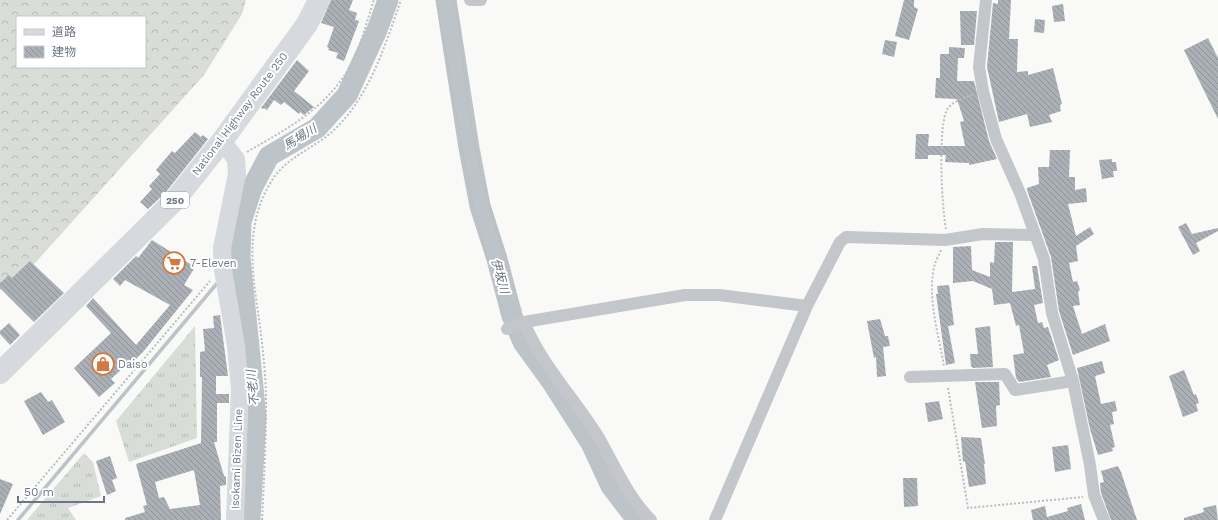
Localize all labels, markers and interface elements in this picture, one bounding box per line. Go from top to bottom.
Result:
legend [16,16,146,68]
text: 道路 [52,25,76,39]
text: 建物 [52,45,76,59]
street label: National Highway Route 250 [190,50,291,178]
water label: 馬場川 [281,120,321,152]
road number: 250 [161,192,189,208]
supermarket icon: 7-Eleven [161,250,187,276]
place label: 7-Eleven [190,257,237,270]
water label: 伊坂川 [488,257,512,297]
shop icon: Daiso [90,351,116,377]
place label: Daiso [118,358,147,371]
water label: 不老川 [244,367,262,407]
street label: Isokami Bizen Line [229,409,245,509]
scale bar [18,478,104,504]
text: 50 m [24,485,54,499]

